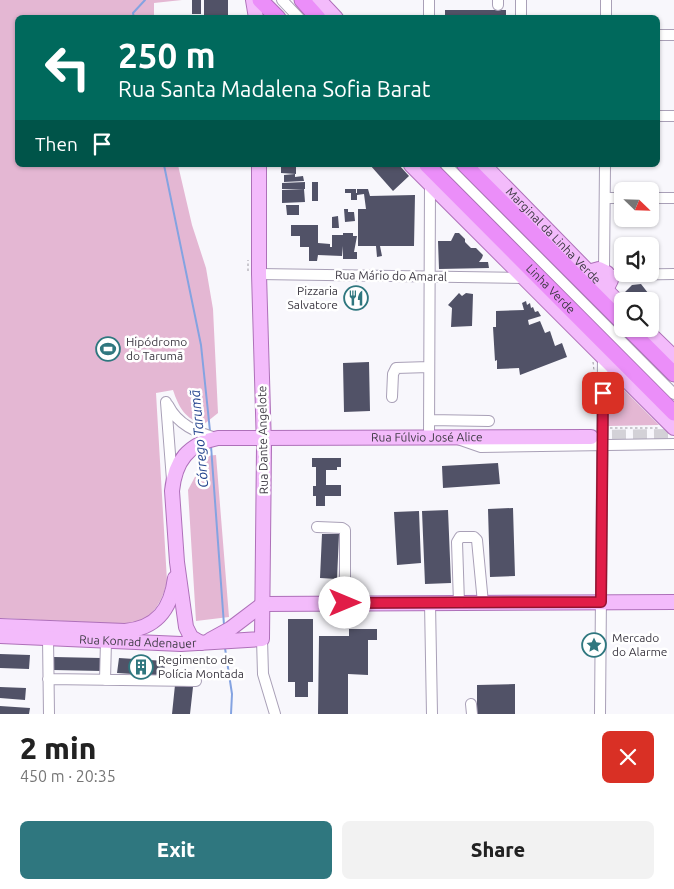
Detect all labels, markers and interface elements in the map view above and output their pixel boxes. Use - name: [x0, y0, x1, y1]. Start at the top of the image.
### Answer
- icon: left: [35, 35, 100, 100]
- text: 250 m: [118, 35, 216, 75]
- text: Rua Santa Madalena Sofia Barat: [118, 76, 430, 101]
- icon: arrive: [88, 130, 116, 158]
- text: Then: [35, 133, 78, 155]
- north arrow: [614, 182, 659, 228]
- map controls: [614, 182, 659, 337]
- street label: Marginal da Linha Verde: [503, 184, 603, 288]
- button: sound: [614, 237, 659, 282]
- street label: Linha Verde: [523, 260, 579, 316]
- street label: Rua Mário do Amaral: [335, 268, 447, 283]
- place label: Pizzaria Salvatore: [288, 284, 338, 311]
- restaurant icon: Pizzaria Salvatore: [343, 285, 369, 311]
- button: search: [614, 292, 659, 337]
- place label: Hipódromo do Tarumã: [126, 335, 187, 362]
- sports icon: Hipódromo do Tarumã: [95, 336, 121, 362]
- pin: [582, 372, 624, 414]
- icon: arrive: [589, 379, 617, 407]
- street label: Rua Dante Angelote: [255, 386, 270, 494]
- water label: Córrego Tarumã: [187, 389, 211, 489]
- street label: Rua Fúlvio José Alice: [371, 430, 483, 444]
- position arrow: [318, 576, 370, 628]
- place label: Mercado do Alarme: [612, 631, 667, 658]
- place icon: Mercado do Alarme: [581, 632, 607, 658]
- street label: Rua Konrad Adenauer: [79, 633, 197, 650]
- place label: Regimento de Polícia Montada: [158, 653, 244, 680]
- building icon: Regimento de Polícia Montada: [128, 654, 154, 680]
- text: 2 min: [20, 731, 96, 765]
- button: close: [602, 731, 654, 783]
- text: 450 m · 20:35: [20, 767, 116, 785]
- button: Exit: [20, 821, 332, 879]
- button: Share: [342, 821, 654, 879]

